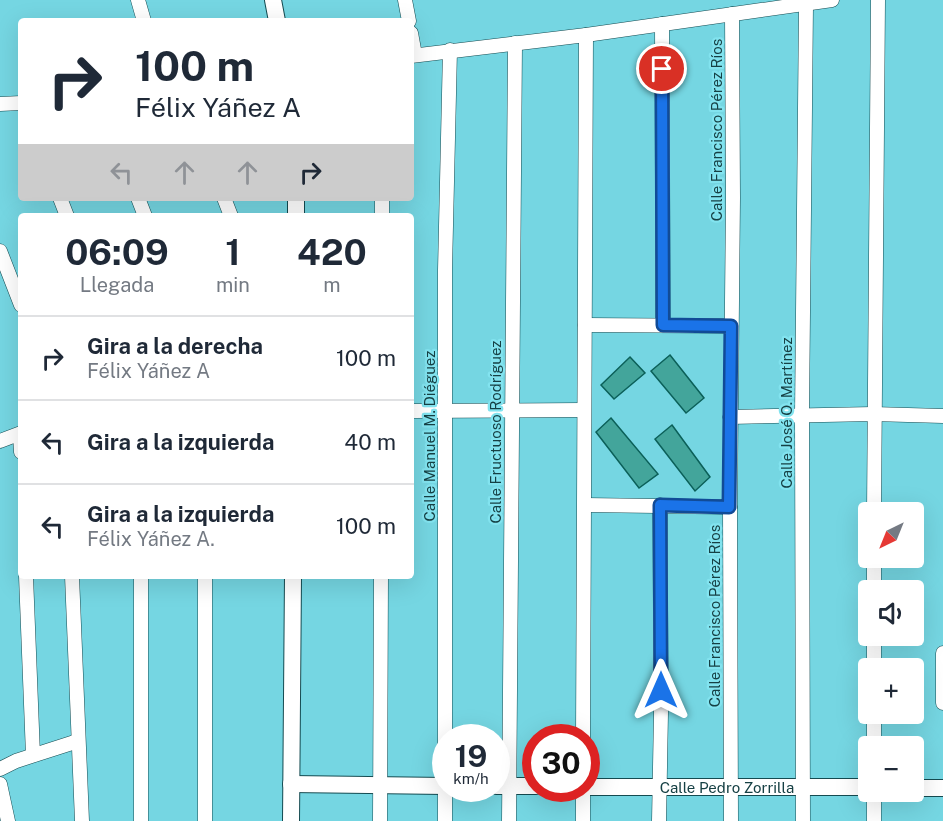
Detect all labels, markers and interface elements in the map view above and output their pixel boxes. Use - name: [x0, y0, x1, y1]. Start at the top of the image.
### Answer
- street label: Calle Francisco Pérez Ríos: [708, 39, 725, 221]
- text: 100 m: [135, 41, 254, 90]
- icon: right: [36, 42, 114, 120]
- pin: [636, 43, 687, 94]
- icon: arrive: [645, 52, 678, 85]
- text: Félix Yáñez A: [135, 91, 301, 123]
- icon: left: [105, 156, 138, 189]
- icon: ahead: [168, 156, 201, 189]
- icon: ahead: [231, 156, 264, 189]
- icon: right: [294, 156, 327, 189]
- text: 06:09: [65, 231, 169, 273]
- text: 1: [225, 231, 241, 273]
- text: 420: [297, 231, 367, 273]
- text: Llegada: [80, 273, 154, 297]
- text: min: [216, 273, 250, 297]
- text: m: [323, 273, 341, 297]
- text: Gira a la derecha: [87, 333, 263, 359]
- street label: Calle José O. Martínez: [778, 337, 795, 489]
- street label: Calle Fructuoso Rodríguez: [487, 340, 504, 524]
- icon: right: [36, 342, 69, 375]
- text: 100 m: [336, 345, 396, 371]
- street label: Calle Manuel M. Diéguez: [421, 351, 438, 521]
- text: Félix Yáñez A: [87, 359, 210, 383]
- icon: left: [36, 426, 69, 459]
- text: Gira a la izquierda: [87, 429, 274, 455]
- text: 40 m: [344, 429, 396, 455]
- text: Gira a la izquierda: [87, 501, 274, 527]
- north arrow: [858, 502, 924, 568]
- map controls: [858, 502, 924, 802]
- icon: left: [36, 510, 69, 543]
- text: 100 m: [336, 513, 396, 539]
- street label: Calle Francisco Pérez Ríos: [706, 525, 723, 707]
- text: Félix Yáñez A.: [87, 527, 215, 551]
- button: sound: [858, 580, 924, 646]
- position arrow: [629, 658, 693, 722]
- button: +: [858, 658, 924, 724]
- speed limit sign: 30: [522, 724, 600, 802]
- button: −: [858, 736, 924, 802]
- text: 19: [455, 738, 487, 774]
- text: km/h: [453, 770, 489, 787]
- street label: Calle Pedro Zorrilla: [660, 779, 794, 796]

